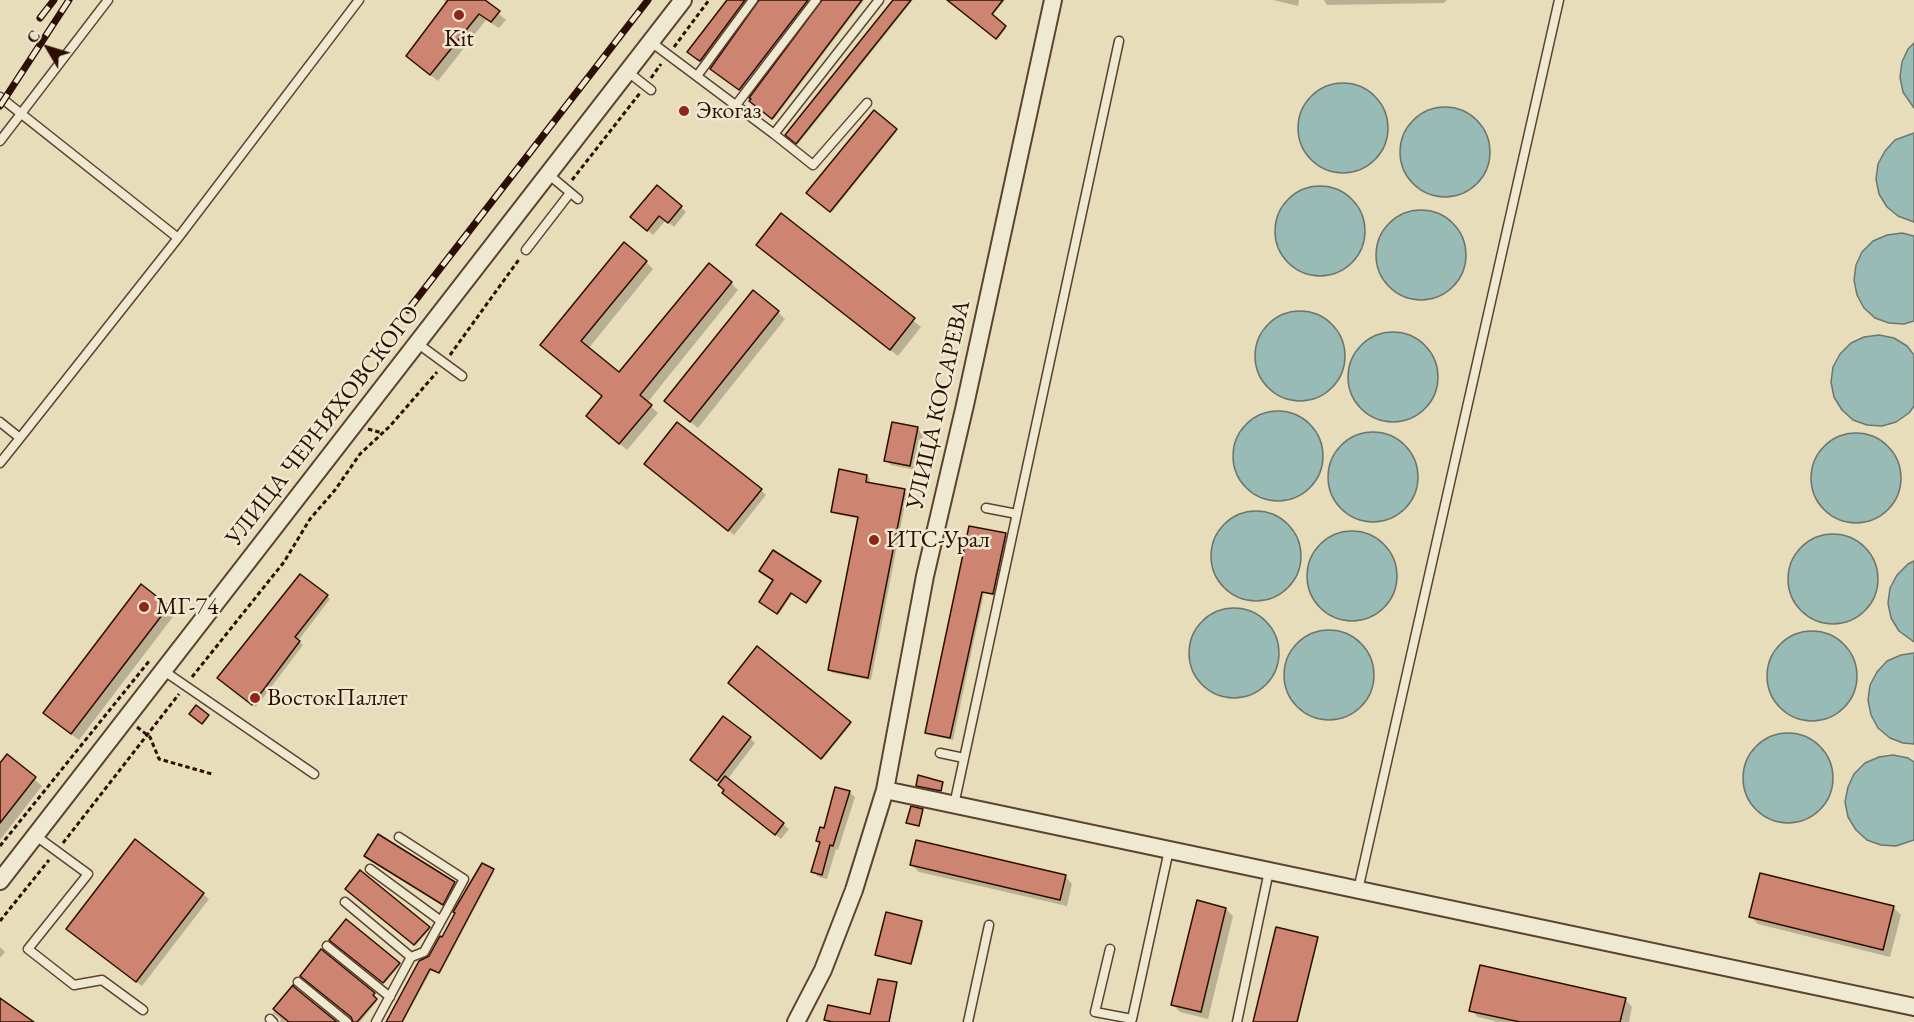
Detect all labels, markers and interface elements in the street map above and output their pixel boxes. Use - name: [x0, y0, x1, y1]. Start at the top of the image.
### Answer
- marker: Kit: [452, 8, 466, 22]
- north arrow: [18, 18, 78, 78]
- place label: Kit: [444, 25, 474, 53]
- text: С: [22, 26, 45, 48]
- place label: Экогаз: [696, 97, 761, 125]
- marker: Экогаз: [677, 104, 691, 118]
- street label: УЛИЦА КОСАРЕВА: [901, 297, 977, 513]
- street label: УЛИЦА ЧЕРНЯХОВСКОГО: [220, 300, 426, 552]
- place label: ИТС-Урал: [886, 526, 990, 554]
- marker: ИТС-Урал: [867, 533, 881, 547]
- place label: МГ-74: [156, 593, 218, 621]
- marker: МГ-74: [137, 600, 151, 614]
- place label: ВостокПаллет: [267, 684, 408, 712]
- marker: ВостокПаллет: [248, 691, 262, 705]

